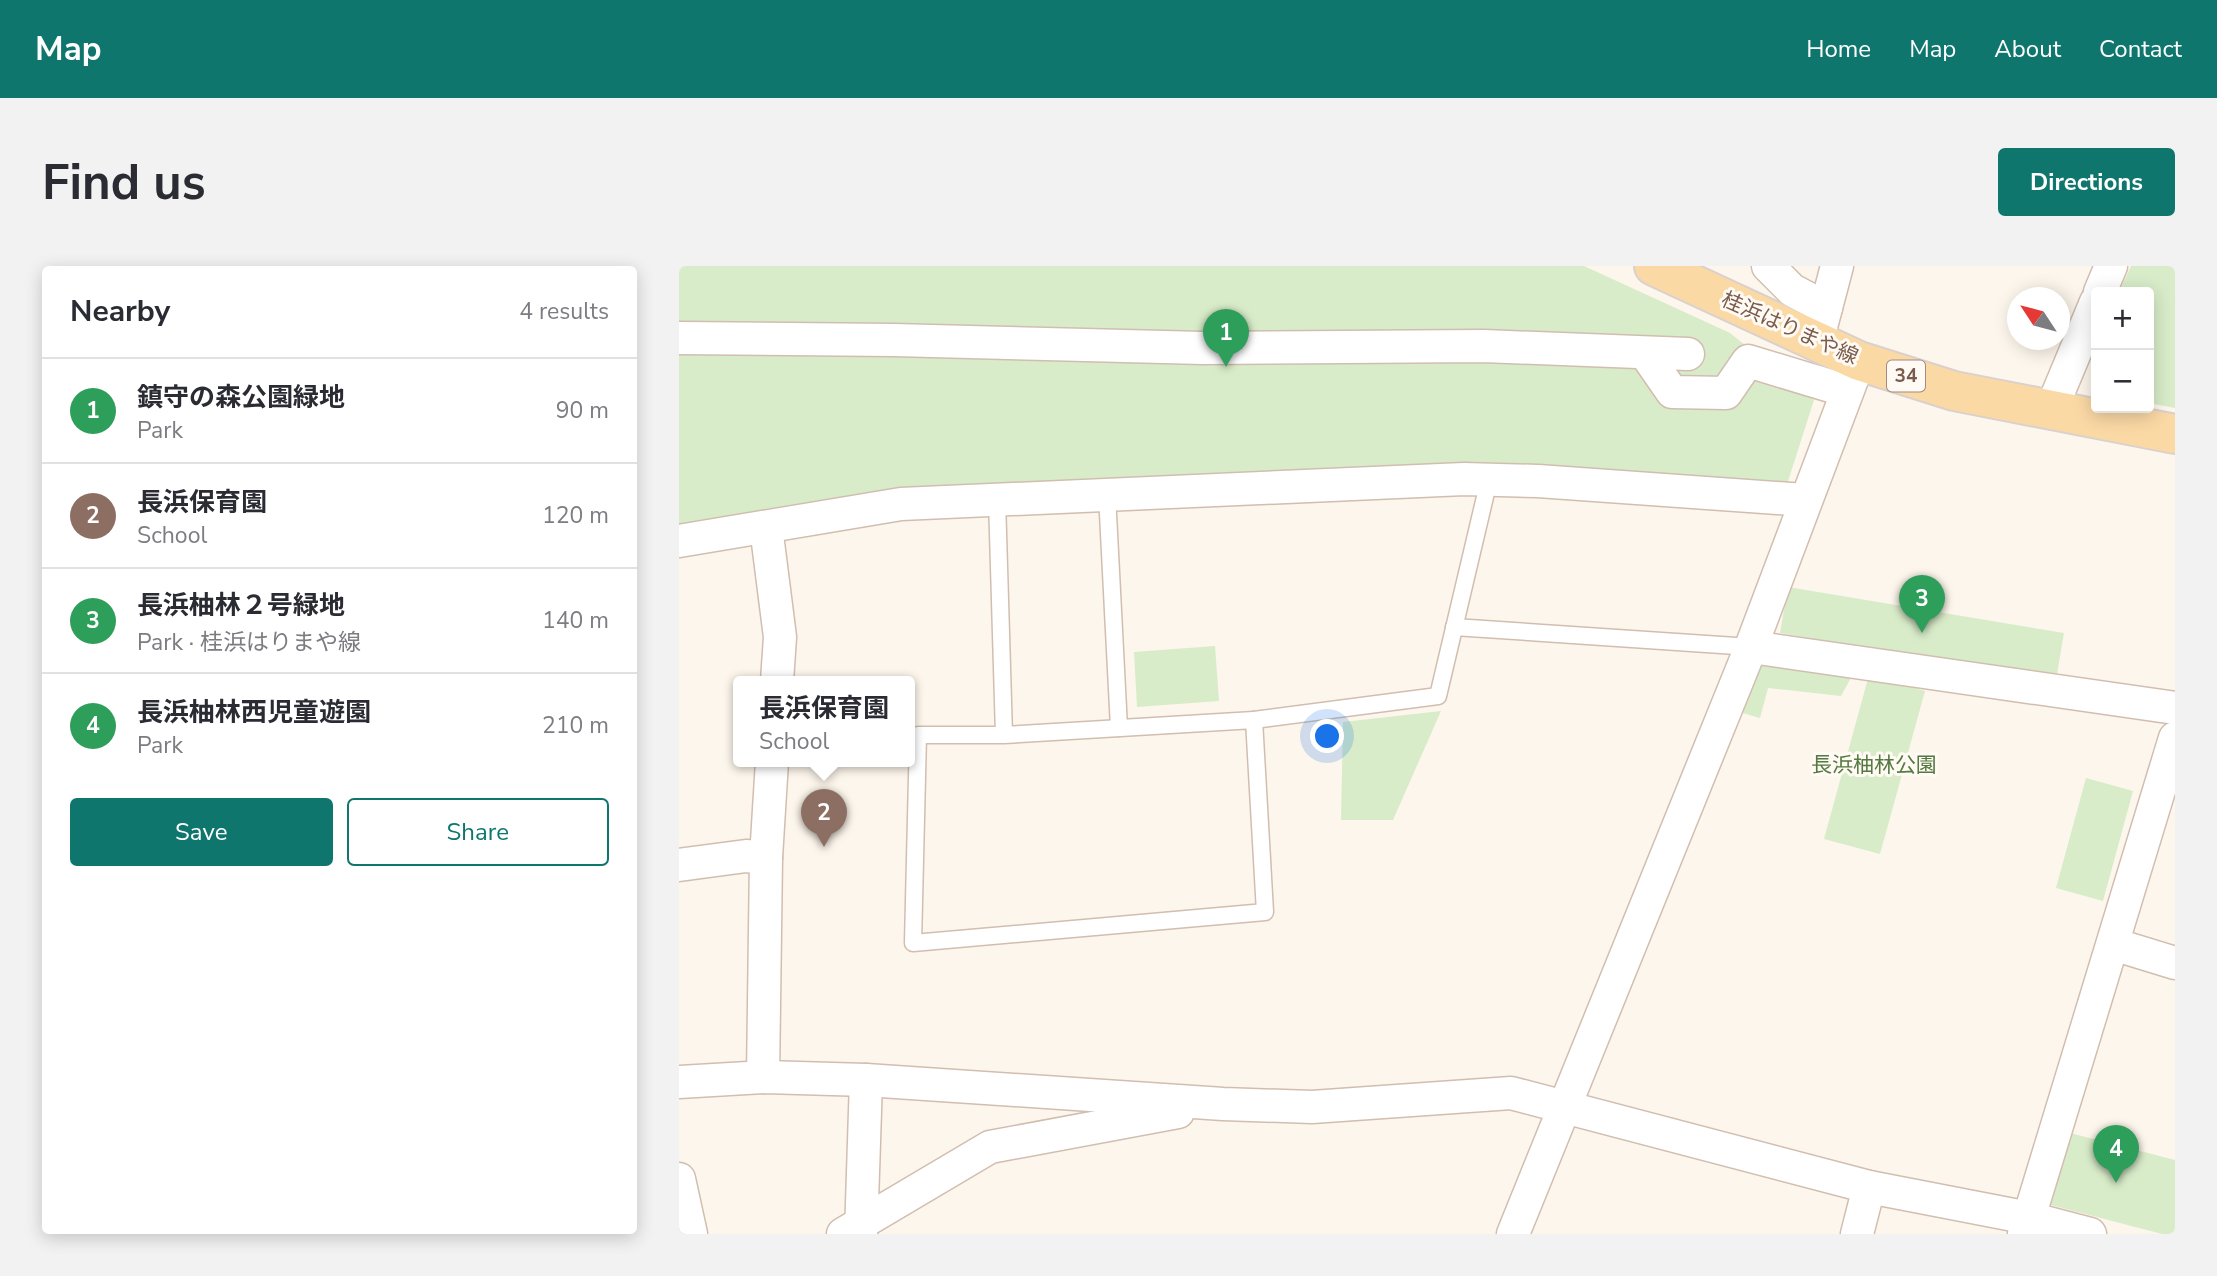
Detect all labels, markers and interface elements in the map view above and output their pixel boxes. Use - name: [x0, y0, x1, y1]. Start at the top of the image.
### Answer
- text: Map: [35, 27, 102, 72]
- text: Home: [1806, 33, 1871, 65]
- text: Map: [1909, 33, 1956, 65]
- text: About: [1994, 33, 2061, 65]
- text: Contact: [2099, 33, 2182, 65]
- button: Directions: [1998, 148, 2175, 216]
- text: Find us: [42, 149, 206, 216]
- street label: 桂浜はりまや線: [1717, 285, 1863, 371]
- north arrow: [2007, 287, 2070, 350]
- map controls: [2091, 287, 2154, 413]
- button: +: [2091, 287, 2154, 350]
- text: Nearby: [70, 291, 170, 332]
- text: 4 results: [519, 296, 609, 327]
- pin: 1: [1203, 309, 1249, 367]
- button: −: [2091, 350, 2154, 413]
- road number: 34: [1887, 360, 1925, 391]
- text: 鎮守の森公園緑地: [137, 380, 345, 415]
- text: 1: [86, 395, 100, 426]
- text: 90 m: [556, 395, 609, 426]
- text: Park: [137, 415, 183, 446]
- text: 長浜保育園: [137, 485, 267, 520]
- text: 2: [86, 500, 100, 531]
- text: 120 m: [542, 500, 609, 531]
- text: School: [137, 520, 207, 551]
- pin: 3: [1899, 575, 1945, 633]
- text: 長浜柚林２号緑地: [137, 588, 345, 623]
- text: 3: [86, 605, 100, 636]
- text: 140 m: [542, 605, 609, 636]
- text: Park · 桂浜はりまや線: [137, 627, 361, 658]
- popup: [733, 676, 915, 767]
- text: 長浜保育園: [759, 691, 889, 726]
- text: 長浜柚林西児童遊園: [137, 695, 371, 730]
- text: 4: [86, 710, 100, 741]
- text: 210 m: [542, 710, 609, 741]
- your location: [1310, 719, 1344, 753]
- text: School: [759, 726, 829, 757]
- text: Park: [137, 730, 183, 761]
- park label: 長浜柚林公園: [1811, 751, 1937, 779]
- pin: 2: [801, 789, 847, 847]
- button: Save: [70, 798, 333, 866]
- button: Share: [347, 798, 609, 866]
- pin: 4: [2093, 1125, 2139, 1183]

